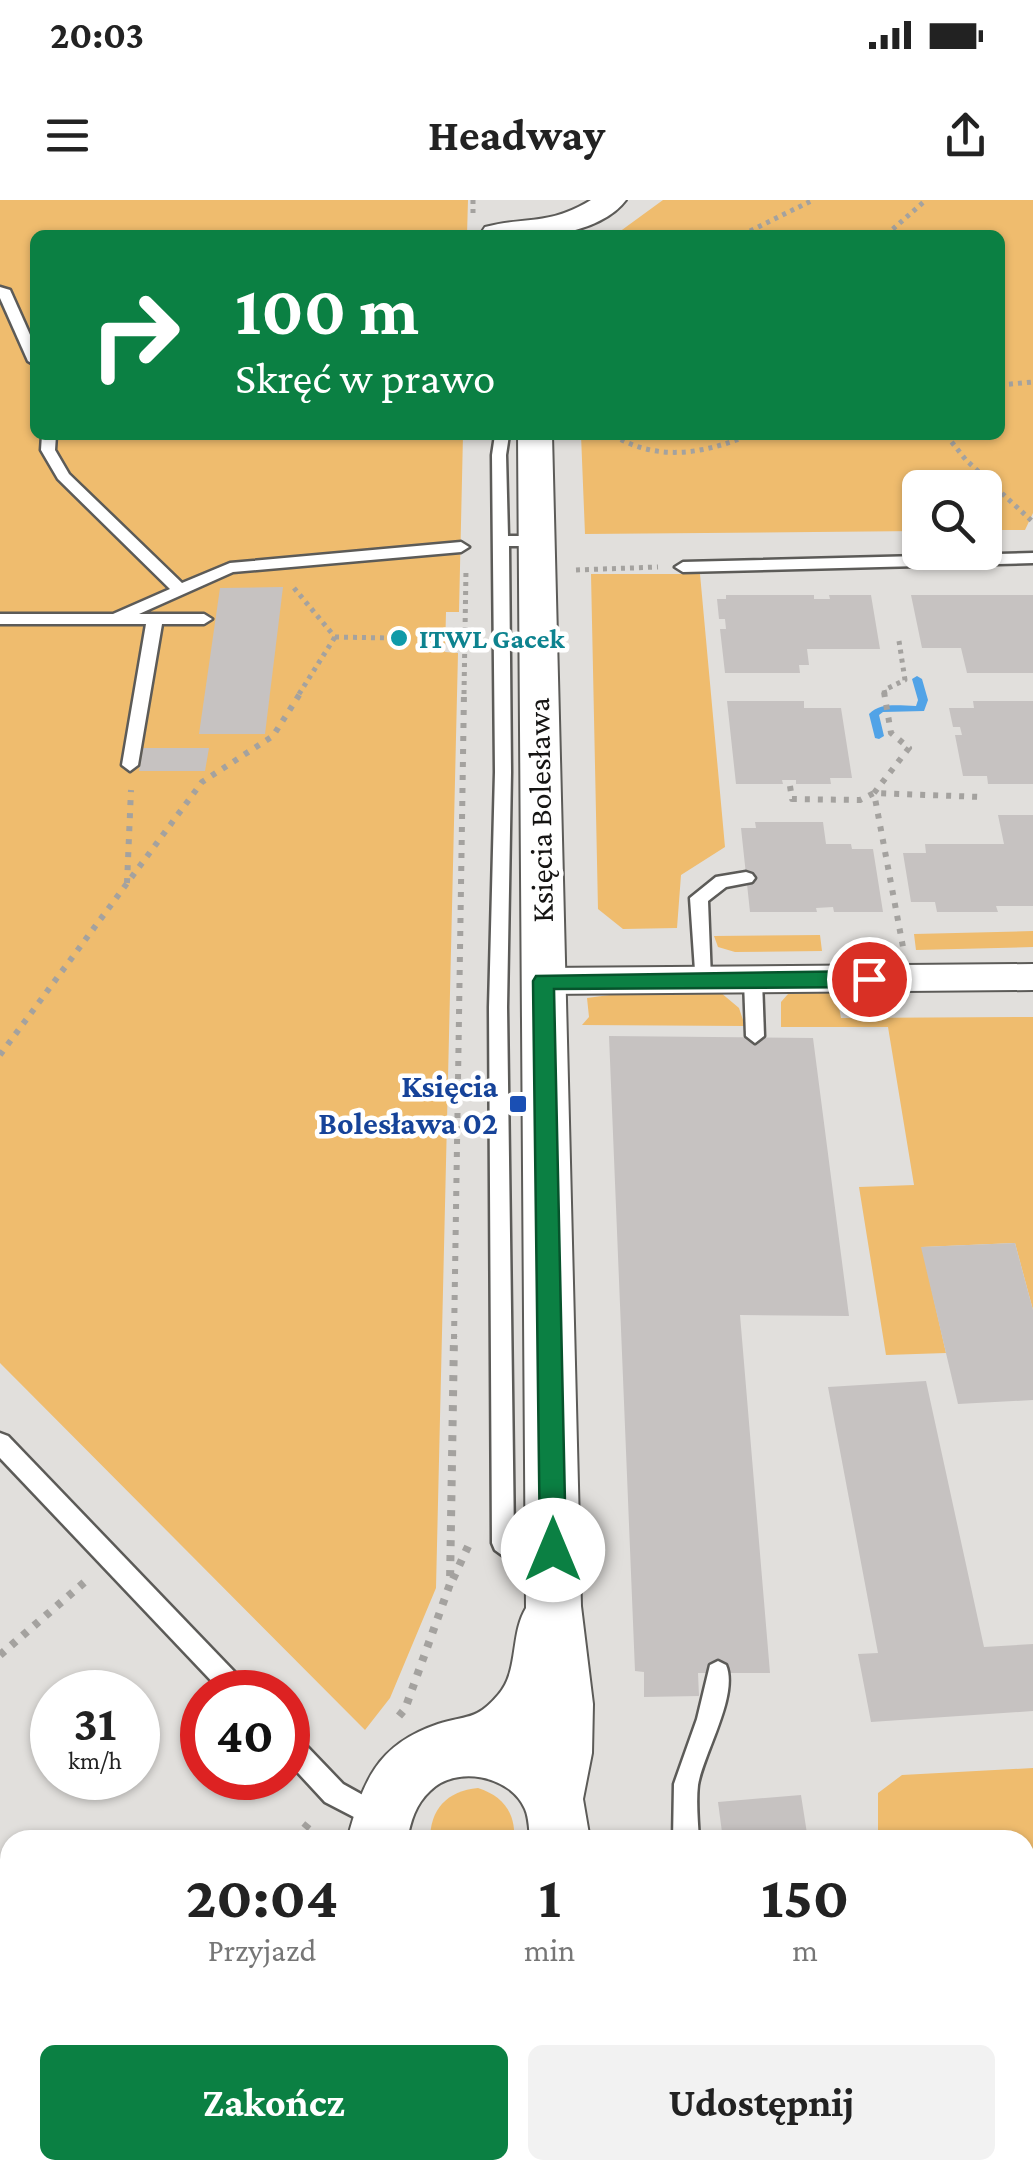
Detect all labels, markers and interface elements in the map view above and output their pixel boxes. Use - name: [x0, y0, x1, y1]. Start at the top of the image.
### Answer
- text: 20:03: [50, 14, 144, 56]
- icon: menu: [40, 108, 95, 163]
- icon: share: [938, 108, 993, 163]
- text: Headway: [428, 110, 605, 160]
- icon: right: [70, 270, 200, 400]
- text: 100 m: [235, 271, 419, 349]
- text: Skręć w prawo: [235, 353, 495, 403]
- map controls: [902, 470, 1002, 570]
- button: search: [902, 470, 1002, 570]
- place label: ITWL Gacek: [419, 623, 565, 654]
- marker: ITWL Gacek: [388, 627, 410, 649]
- street label: Księcia Bolesława: [520, 697, 560, 923]
- pin: [827, 937, 912, 1022]
- icon: arrive: [842, 952, 897, 1007]
- place label: Księcia Bolesława 02: [318, 1068, 498, 1141]
- marker: Księcia Bolesława 02: [507, 1093, 529, 1115]
- position arrow: [501, 1498, 605, 1602]
- speed limit sign: 40: [180, 1670, 310, 1800]
- text: 31: [73, 1695, 117, 1751]
- text: km/h: [68, 1747, 122, 1774]
- text: 20:04: [186, 1863, 338, 1930]
- text: 1: [538, 1863, 561, 1930]
- text: 150: [761, 1863, 849, 1930]
- text: Przyjazd: [208, 1932, 316, 1968]
- text: min: [524, 1932, 575, 1968]
- text: m: [792, 1932, 818, 1968]
- button: Zakończ: [40, 2045, 508, 2160]
- button: Udostępnij: [528, 2045, 995, 2160]

